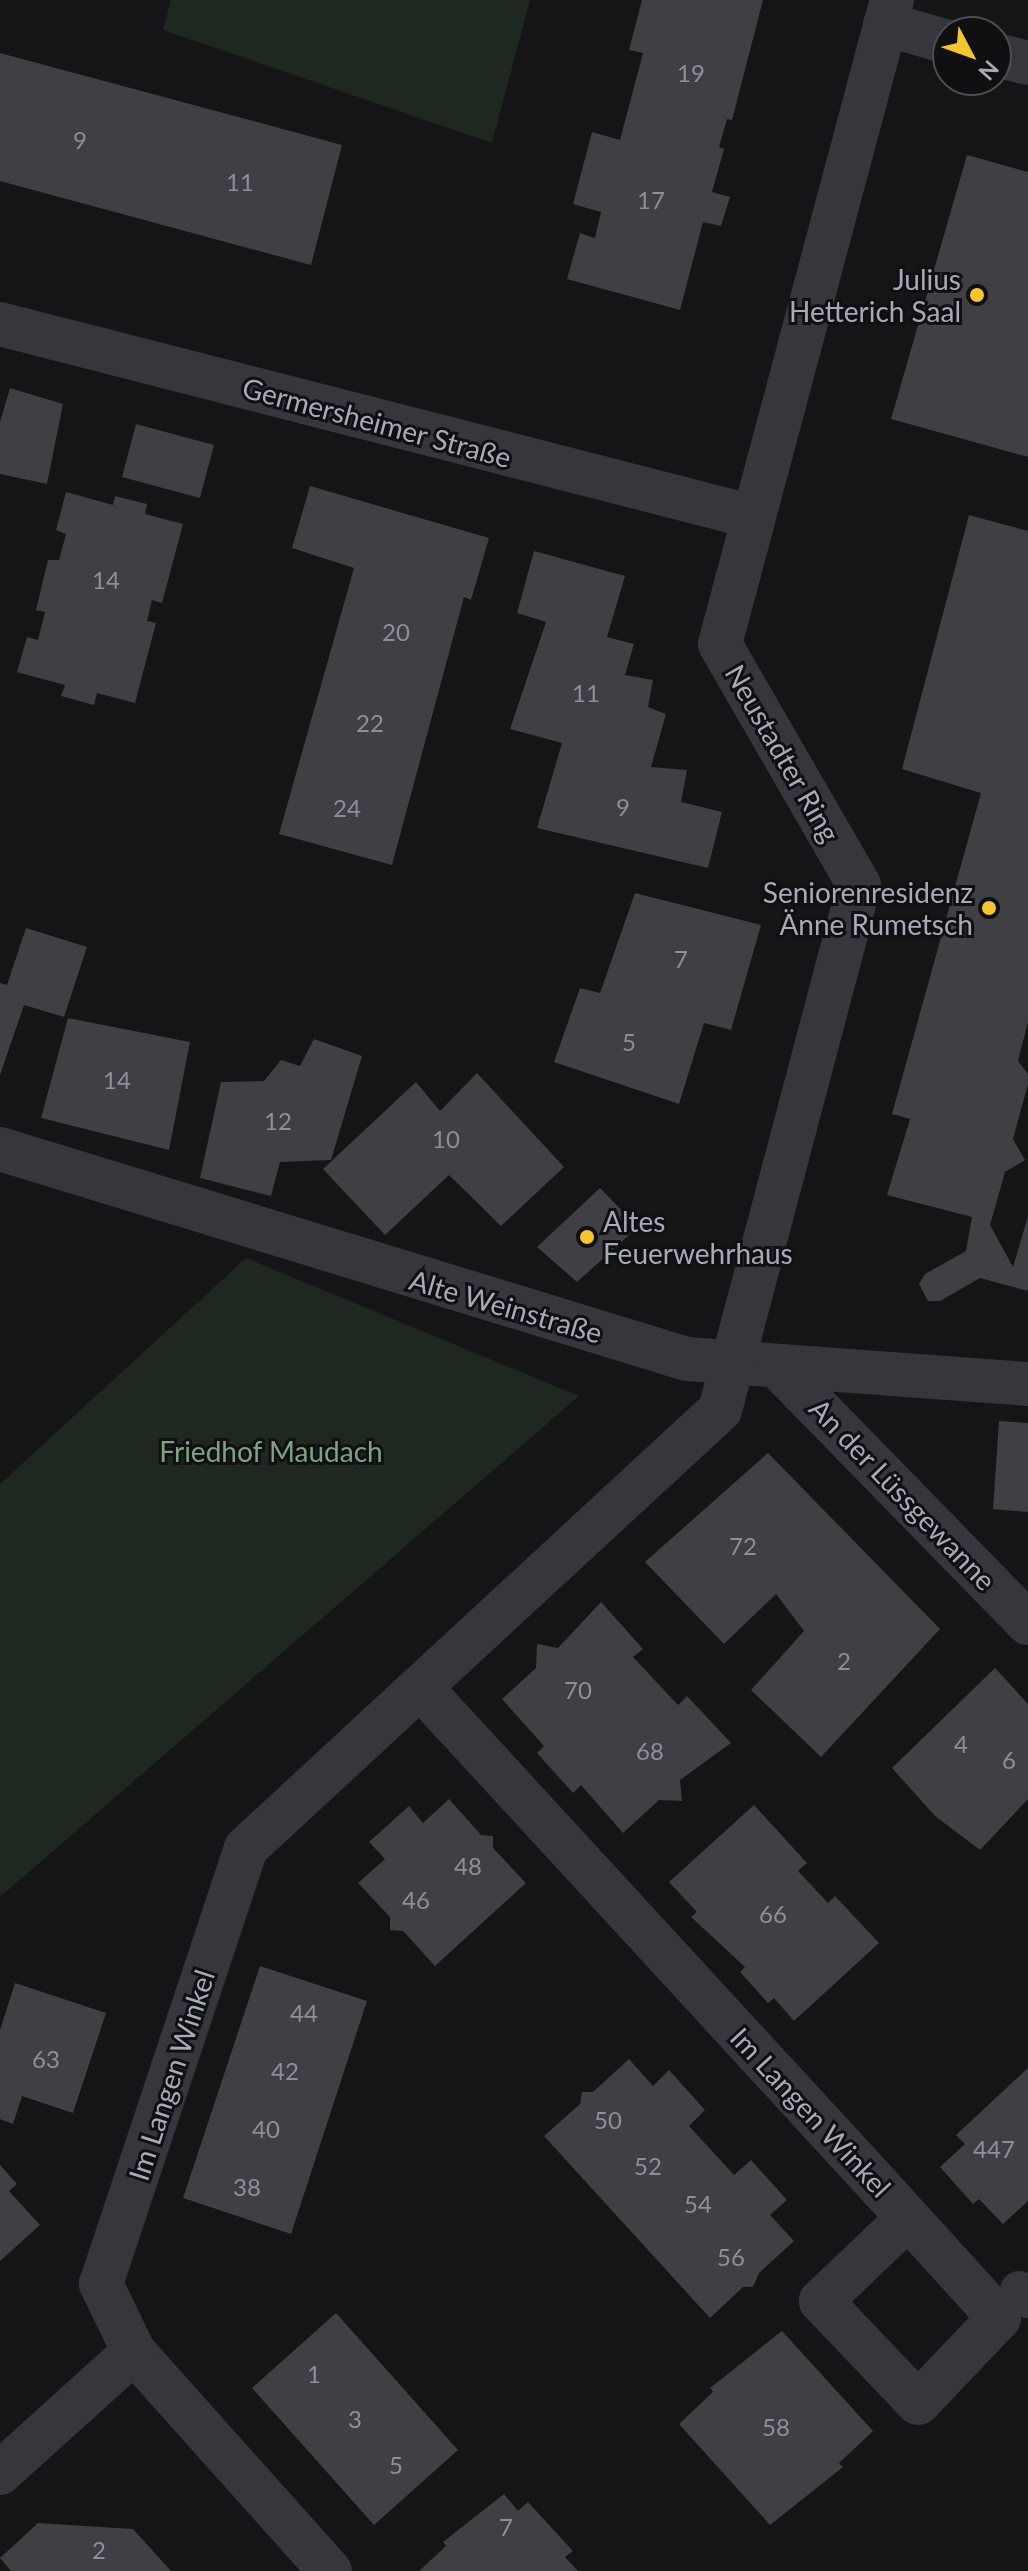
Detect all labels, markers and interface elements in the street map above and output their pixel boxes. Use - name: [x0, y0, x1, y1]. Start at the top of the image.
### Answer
- north arrow: [932, 16, 1012, 96]
- text: N: [973, 56, 1005, 86]
- house number: 19: [677, 59, 705, 87]
- house number: 9: [73, 126, 87, 154]
- house number: 11: [226, 168, 254, 196]
- house number: 17: [637, 186, 665, 214]
- place label: Julius Hetterich Saal: [789, 262, 961, 328]
- marker: Julius Hetterich Saal: [968, 286, 986, 304]
- street label: Germersheimer Straße: [239, 370, 515, 474]
- house number: 14: [92, 566, 120, 594]
- house number: 20: [382, 618, 410, 646]
- street label: Neustadter Ring: [719, 658, 847, 848]
- house number: 11: [572, 679, 600, 707]
- house number: 22: [356, 709, 384, 737]
- house number: 9: [616, 793, 630, 821]
- house number: 24: [333, 794, 361, 822]
- place label: Seniorenresidenz Änne Rumetsch: [763, 875, 973, 941]
- marker: Seniorenresidenz Änne Rumetsch: [980, 899, 998, 917]
- house number: 7: [674, 945, 688, 973]
- house number: 5: [622, 1028, 636, 1056]
- house number: 14: [103, 1066, 131, 1094]
- house number: 12: [264, 1107, 292, 1135]
- house number: 10: [432, 1125, 460, 1153]
- place label: Altes Feuerwehrhaus: [603, 1204, 793, 1270]
- marker: Altes Feuerwehrhaus: [578, 1228, 596, 1246]
- street label: Alte Weinstraße: [406, 1262, 606, 1350]
- street label: An der Lüssgewanne: [803, 1391, 1003, 1597]
- park label: Friedhof Maudach: [159, 1434, 383, 1468]
- house number: 72: [729, 1532, 757, 1560]
- house number: 2: [837, 1647, 851, 1675]
- house number: 70: [564, 1676, 592, 1704]
- house number: 4: [954, 1730, 968, 1758]
- house number: 68: [636, 1737, 664, 1765]
- house number: 6: [1002, 1746, 1016, 1774]
- house number: 48: [454, 1852, 482, 1880]
- house number: 46: [402, 1886, 430, 1914]
- house number: 66: [759, 1900, 787, 1928]
- street label: Im Langen Winkel: [121, 1965, 221, 2185]
- house number: 44: [290, 1999, 318, 2027]
- street label: Im Langen Winkel: [724, 2020, 898, 2204]
- house number: 63: [32, 2045, 60, 2073]
- house number: 42: [271, 2057, 299, 2085]
- house number: 50: [594, 2106, 622, 2134]
- house number: 40: [252, 2115, 280, 2143]
- house number: 447: [973, 2135, 1015, 2163]
- house number: 52: [634, 2152, 662, 2180]
- house number: 38: [233, 2173, 261, 2201]
- house number: 54: [684, 2190, 712, 2218]
- house number: 56: [717, 2243, 745, 2271]
- house number: 1: [307, 2360, 321, 2388]
- house number: 3: [348, 2405, 362, 2433]
- house number: 58: [762, 2413, 790, 2441]
- house number: 5: [389, 2451, 403, 2479]
- house number: 7: [499, 2513, 513, 2541]
- house number: 2: [92, 2536, 106, 2564]

